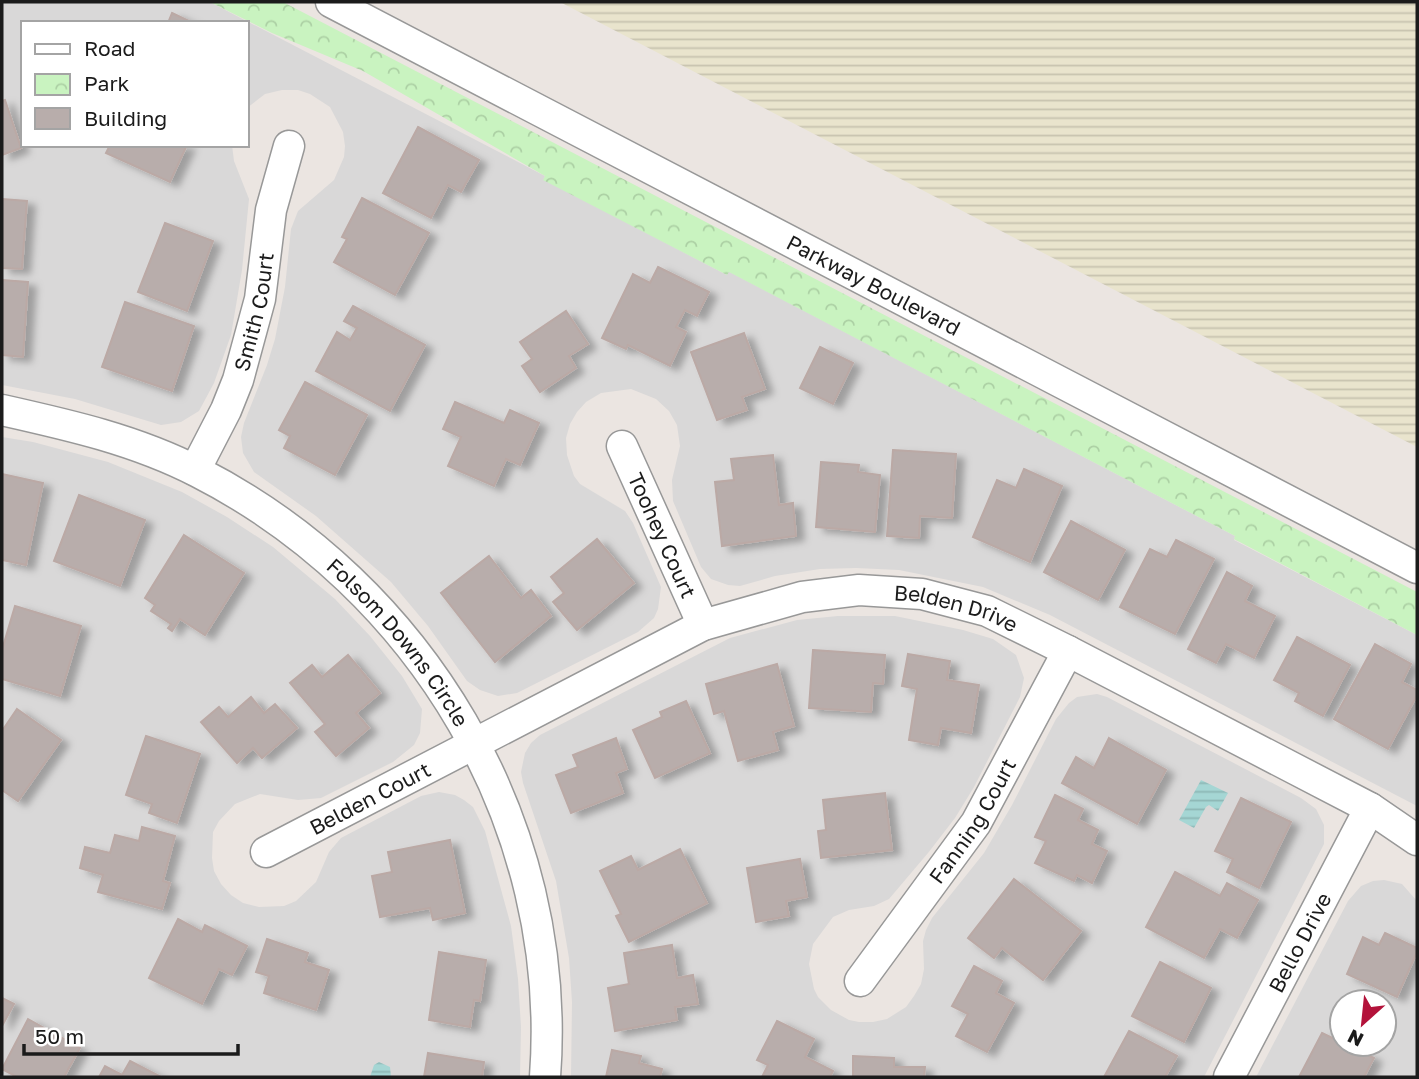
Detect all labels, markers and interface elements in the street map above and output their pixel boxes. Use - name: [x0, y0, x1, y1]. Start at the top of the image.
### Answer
- legend: [21, 21, 248, 147]
- text: Road: [84, 35, 135, 61]
- text: Park: [84, 70, 130, 96]
- text: Building: [84, 105, 167, 131]
- street label: Parkway Boulevard: [782, 229, 965, 341]
- street label: Smith Court: [228, 251, 279, 374]
- street label: Toohey Court: [623, 469, 702, 602]
- street label: Folsom Downs Circle: [322, 552, 475, 731]
- street label: Belden Drive: [893, 579, 1022, 637]
- street label: Fanning Court: [923, 754, 1021, 888]
- street label: Belden Court: [305, 756, 435, 840]
- street label: Bello Drive: [1263, 888, 1336, 997]
- north arrow: [1328, 988, 1398, 1058]
- scale bar: [24, 1012, 238, 1056]
- text: 50 m: [35, 1023, 84, 1049]
- text: N: [1343, 1025, 1367, 1052]

